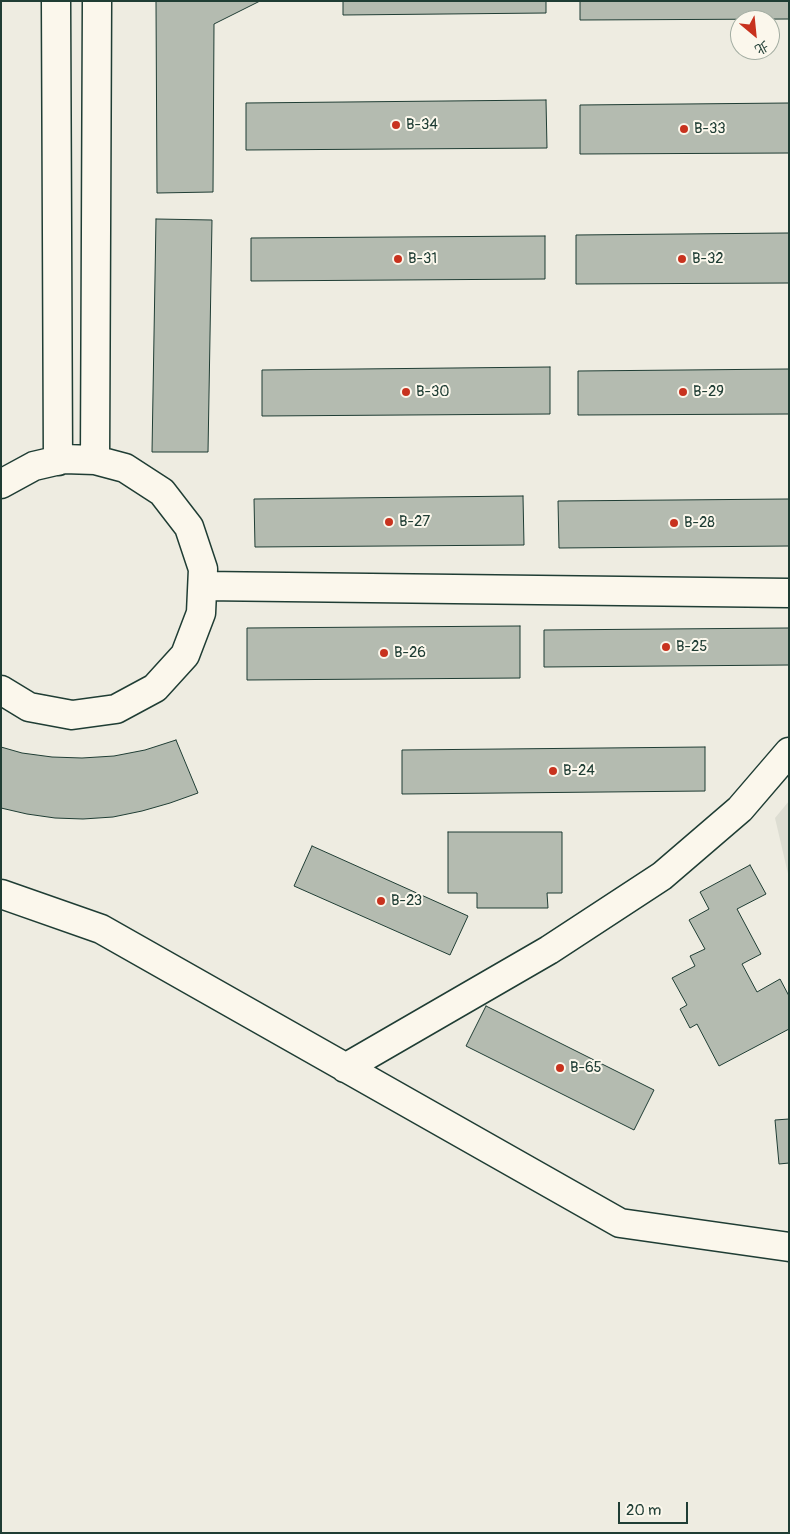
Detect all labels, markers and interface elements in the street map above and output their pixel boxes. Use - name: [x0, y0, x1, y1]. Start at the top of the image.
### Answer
- north arrow: [730, 10, 780, 60]
- text: 北: [752, 37, 772, 59]
- place label: B-34: [406, 116, 438, 134]
- marker: B-34: [390, 119, 402, 131]
- place label: B-33: [694, 120, 726, 138]
- marker: B-33: [678, 123, 690, 135]
- place label: B-31: [408, 250, 437, 268]
- place label: B-32: [692, 250, 724, 268]
- marker: B-31: [392, 253, 404, 265]
- marker: B-32: [676, 253, 688, 265]
- place label: B-30: [416, 383, 449, 401]
- place label: B-29: [693, 383, 724, 401]
- marker: B-30: [400, 386, 412, 398]
- marker: B-29: [677, 386, 689, 398]
- place label: B-27: [399, 513, 430, 531]
- place label: B-28: [684, 514, 715, 532]
- marker: B-27: [383, 516, 395, 528]
- marker: B-28: [668, 517, 680, 529]
- place label: B-25: [676, 638, 707, 656]
- marker: B-25: [660, 641, 672, 653]
- place label: B-26: [394, 644, 426, 662]
- marker: B-26: [378, 647, 390, 659]
- place label: B-24: [563, 762, 595, 780]
- marker: B-24: [547, 765, 559, 777]
- place label: B-23: [391, 892, 422, 910]
- marker: B-23: [375, 895, 387, 907]
- place label: B-65: [570, 1059, 602, 1077]
- marker: B-65: [554, 1062, 566, 1074]
- scale bar: [620, 1492, 690, 1524]
- text: 20 m: [626, 1501, 661, 1520]

